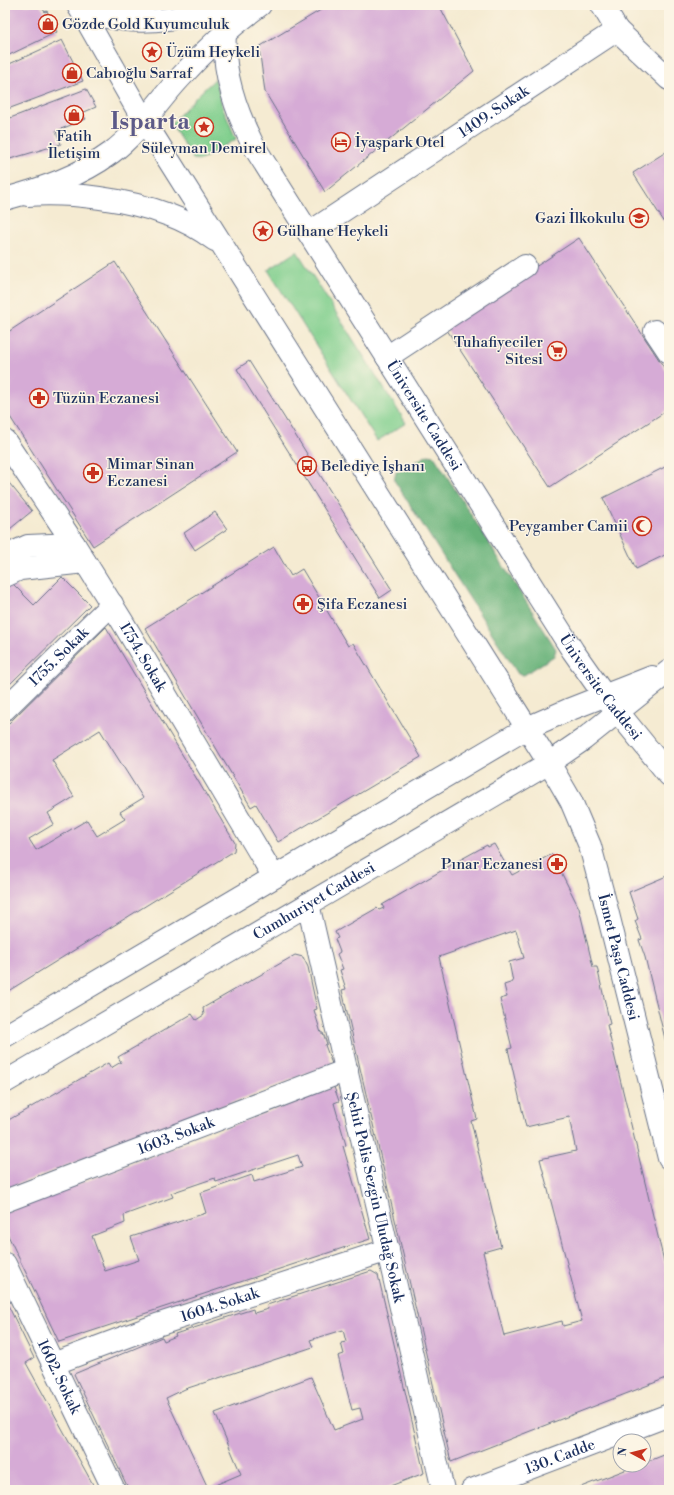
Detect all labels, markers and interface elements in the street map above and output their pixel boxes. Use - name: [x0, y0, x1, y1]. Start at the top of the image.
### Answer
- shop icon: Gözde Gold Kuyumculuk: [37, 13, 59, 35]
- place label: Gözde Gold Kuyumculuk: [62, 15, 230, 34]
- place icon: Üzüm Heykeli: [141, 41, 163, 63]
- place label: Üzüm Heykeli: [166, 42, 260, 62]
- shop icon: Cabıoğlu Sarraf: [61, 62, 83, 84]
- place label: Cabıoğlu Sarraf: [86, 64, 193, 83]
- street label: 1409. Sokak: [454, 80, 534, 142]
- shop icon: Fatih İletişim: [63, 104, 85, 126]
- district label: Isparta: [110, 108, 190, 136]
- place icon: Süleyman Demirel: [193, 116, 215, 138]
- place label: Fatih İletişim: [48, 127, 100, 163]
- hotel icon: İyaşpark Otel: [330, 131, 352, 153]
- place label: İyaşpark Otel: [355, 132, 445, 152]
- place label: Süleyman Demirel: [142, 139, 267, 158]
- school or university icon: Gazi İlkokulu: [628, 207, 650, 229]
- place label: Gazi İlkokulu: [535, 208, 625, 228]
- place icon: Gülhane Heykeli: [252, 220, 274, 242]
- place label: Gülhane Heykeli: [277, 222, 389, 241]
- place label: Tuhafiyeciler Sitesi: [454, 333, 544, 369]
- supermarket icon: Tuhafiyeciler Sitesi: [546, 340, 568, 362]
- street label: Üniversite Caddesi: [382, 356, 466, 474]
- pharmacy icon: Tüzün Eczanesi: [28, 387, 50, 409]
- place label: Tüzün Eczanesi: [53, 389, 159, 408]
- place label: Mimar Sinan Eczanesi: [107, 455, 195, 491]
- bus stop icon: Belediye İşhanı: [296, 455, 318, 477]
- place label: Belediye İşhanı: [320, 456, 425, 476]
- pharmacy icon: Mimar Sinan Eczanesi: [82, 462, 104, 484]
- mosque icon: Peygamber Camii: [631, 515, 653, 537]
- place label: Peygamber Camii: [509, 517, 628, 536]
- pharmacy icon: Şifa Eczanesi: [292, 593, 314, 615]
- place label: Şifa Eczanesi: [317, 595, 407, 614]
- street label: 1754. Sokak: [115, 619, 172, 696]
- street label: 1755. Sokak: [24, 622, 93, 690]
- street label: Üniversite Caddesi: [555, 630, 646, 744]
- pharmacy icon: Pınar Eczanesi: [546, 853, 568, 875]
- place label: Pınar Eczanesi: [441, 855, 543, 874]
- street label: Cumhuriyet Caddesi: [249, 858, 378, 944]
- street label: İsmet Paşa Caddesi: [594, 891, 644, 1022]
- street label: Şehit Polis Sezgin Uludağ Sokak: [342, 1090, 409, 1305]
- street label: 1603. Sokak: [135, 1112, 218, 1159]
- street label: 1604. Sokak: [178, 1283, 262, 1326]
- street label: 1602. Sokak: [33, 1336, 86, 1418]
- north arrow: [612, 1433, 652, 1473]
- street label: 130. Cadde: [522, 1435, 598, 1479]
- text: N: [616, 1446, 631, 1457]

